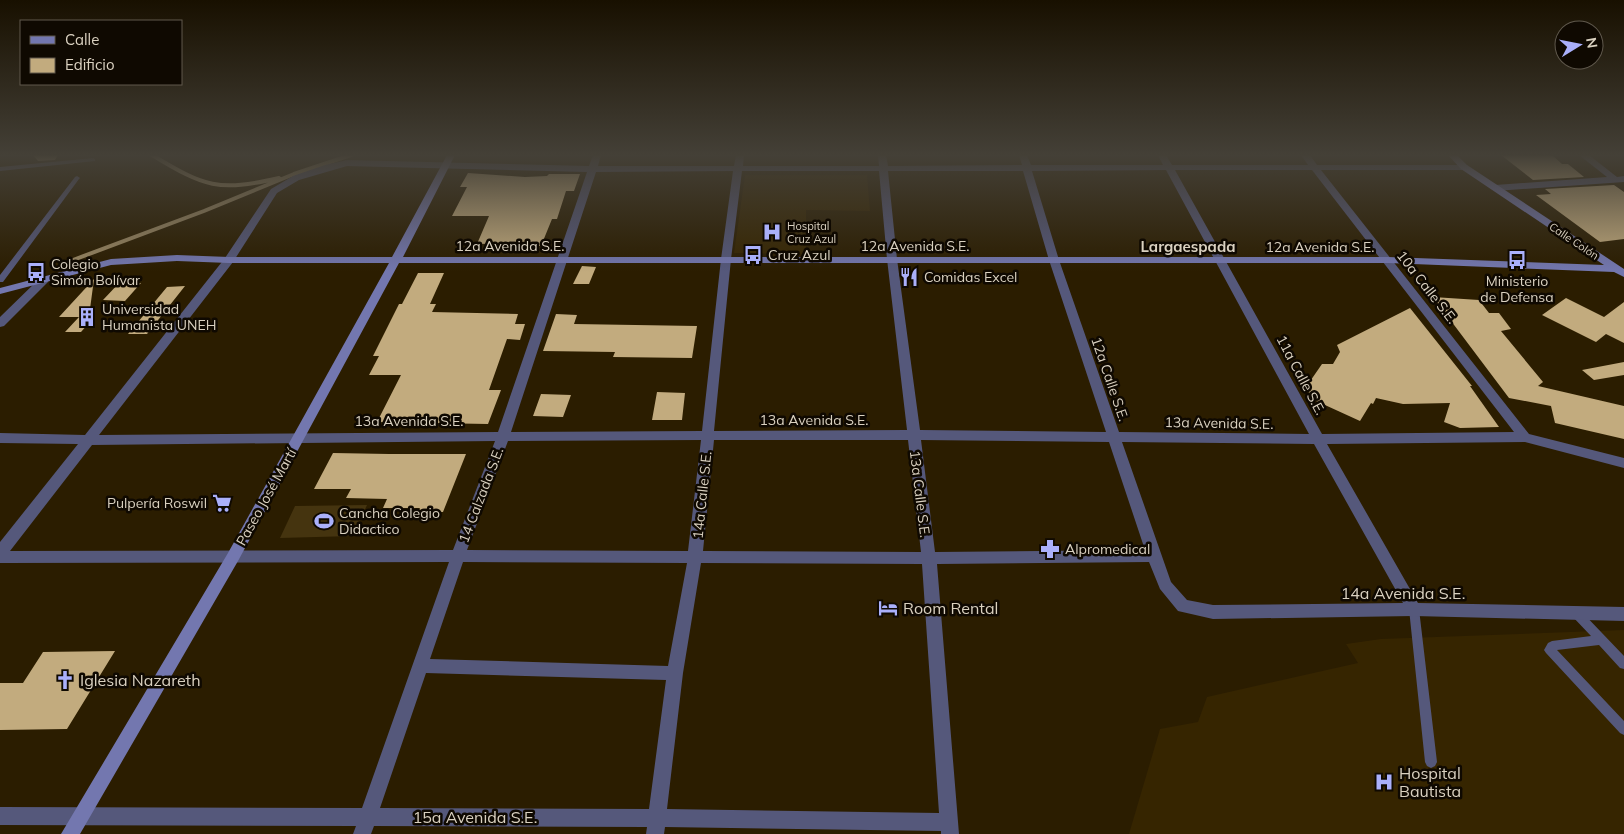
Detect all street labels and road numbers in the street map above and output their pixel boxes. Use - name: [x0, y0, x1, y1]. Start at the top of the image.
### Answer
- street label: Calle Colón: [1547, 219, 1601, 263]
- street label: 12a Avenida S.E.: [455, 237, 565, 255]
- street label: 12a Avenida S.E.: [860, 237, 970, 255]
- street label: 12a Avenida S.E.: [1265, 238, 1375, 256]
- street label: 10a Calle S.E.: [1393, 247, 1461, 327]
- street label: 11a Calle S.E.: [1272, 332, 1330, 418]
- street label: 12a Calle S.E.: [1087, 335, 1133, 423]
- street label: 13a Avenida S.E.: [759, 411, 869, 429]
- street label: 13a Avenida S.E.: [354, 412, 464, 430]
- street label: 13a Avenida S.E.: [1164, 413, 1274, 433]
- street label: Paseo José Martí: [232, 445, 300, 549]
- street label: 14 Calzada S.E.: [455, 445, 507, 545]
- street label: 13a Calle S.E.: [906, 449, 934, 539]
- street label: 14a Calle S.E.: [688, 450, 716, 540]
- street label: 14a Avenida S.E.: [1341, 583, 1465, 603]
- street label: 15a Avenida S.E.: [413, 807, 537, 827]

